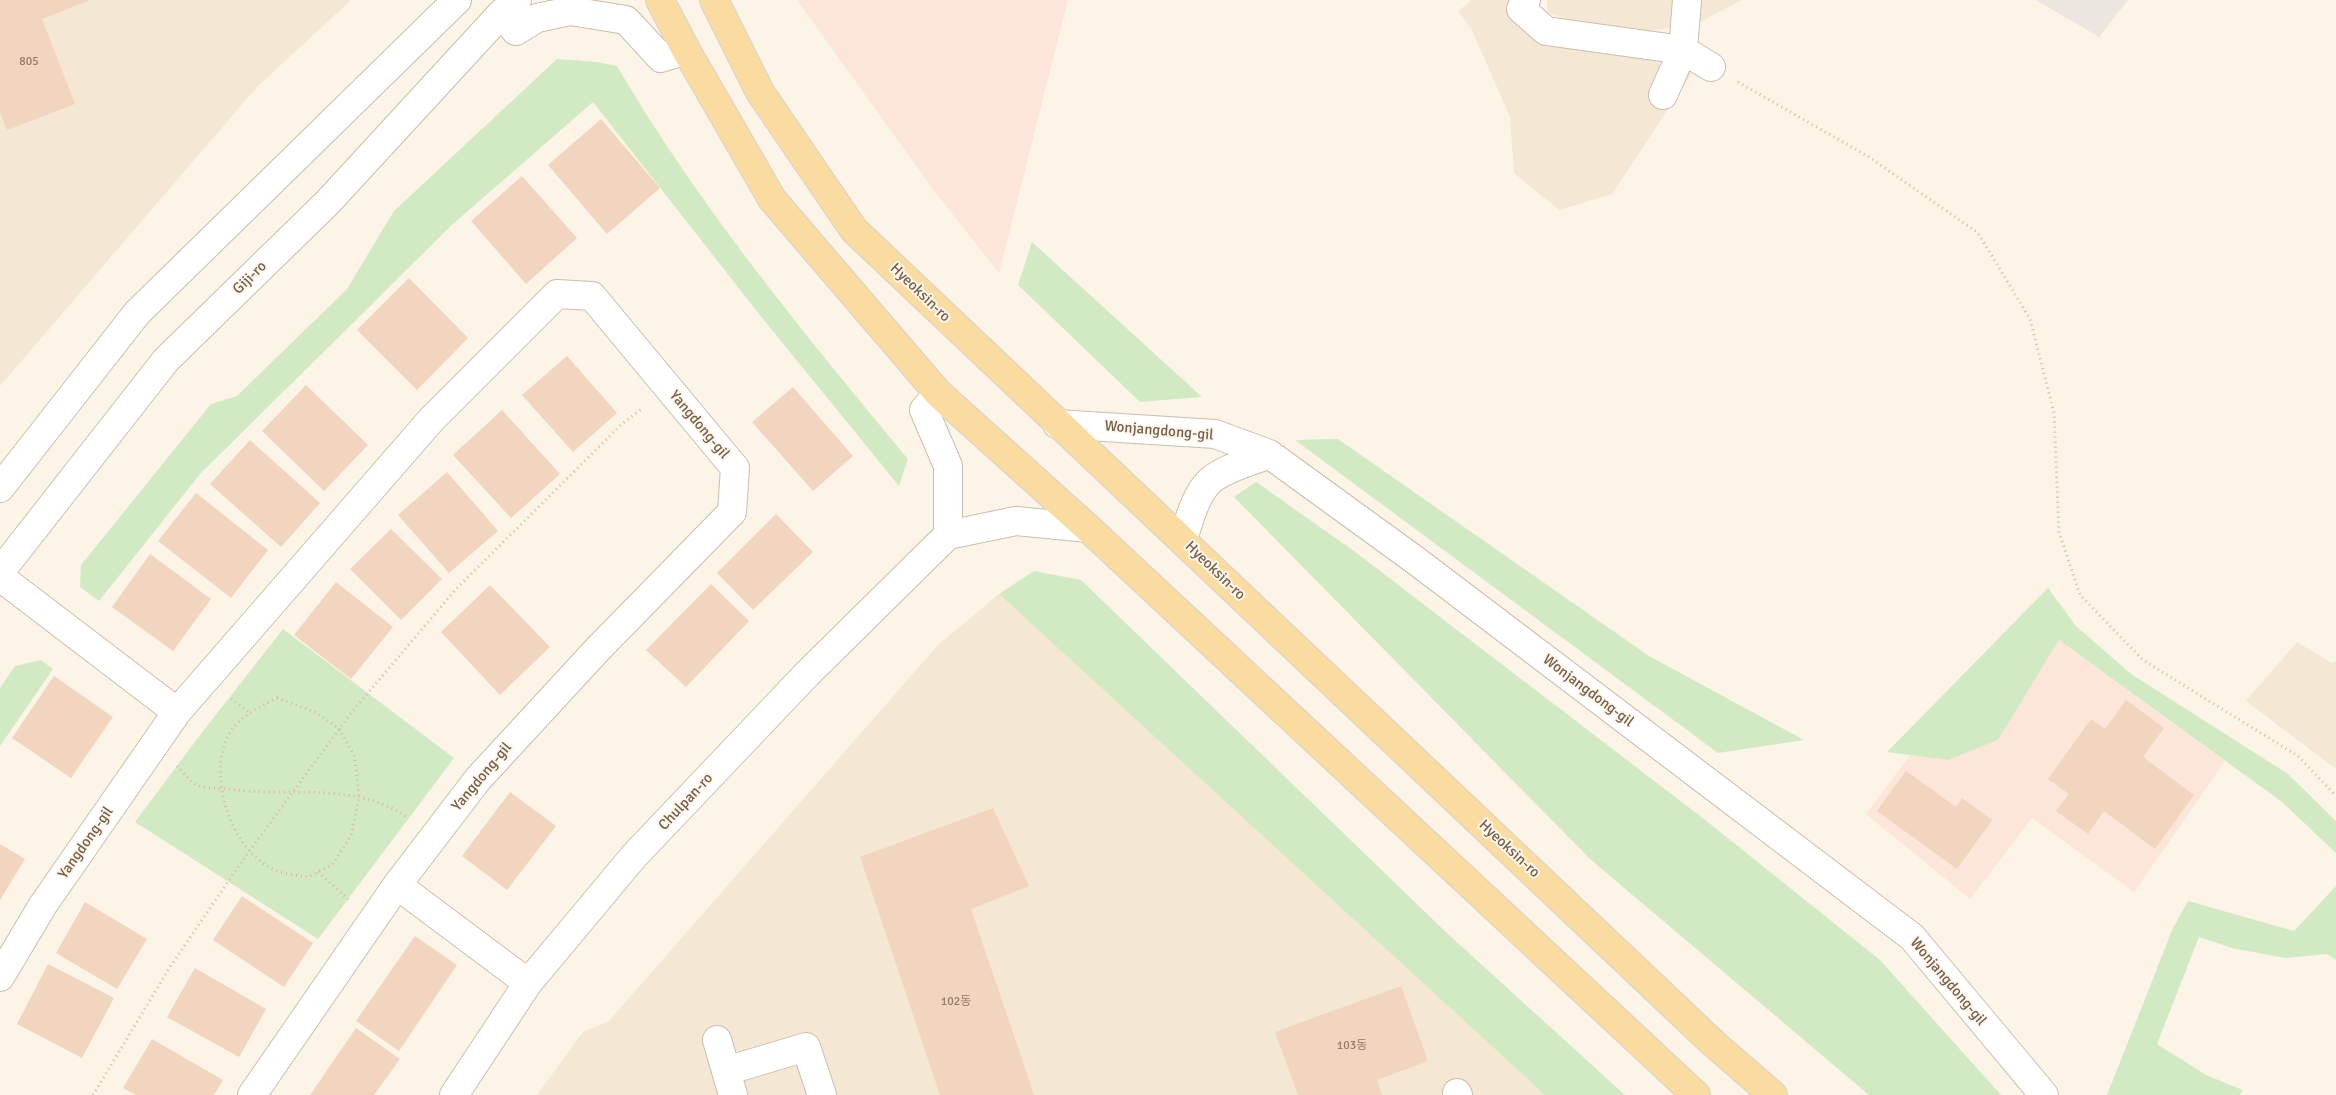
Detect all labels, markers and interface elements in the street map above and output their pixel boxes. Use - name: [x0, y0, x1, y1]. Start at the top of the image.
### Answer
- house number: 805: [19, 55, 39, 69]
- street label: Giji-ro: [229, 258, 271, 298]
- street label: Hyeoksin-ro: [886, 260, 954, 326]
- street label: Yangdong-gil: [665, 387, 733, 463]
- street label: Wonjangdong-gil: [1104, 417, 1214, 445]
- street label: Hyeoksin-ro: [1181, 538, 1249, 604]
- street label: Wonjangdong-gil: [1539, 651, 1637, 731]
- street label: Yangdong-gil: [448, 739, 516, 815]
- street label: Chulpan-ro: [655, 770, 717, 834]
- street label: Yangdong-gil: [55, 803, 117, 883]
- street label: Hyeoksin-ro: [1475, 816, 1543, 882]
- street label: Wonjangdong-gil: [1906, 934, 1990, 1030]
- house number: 102동: [941, 995, 971, 1009]
- house number: 103동: [1337, 1039, 1367, 1053]

